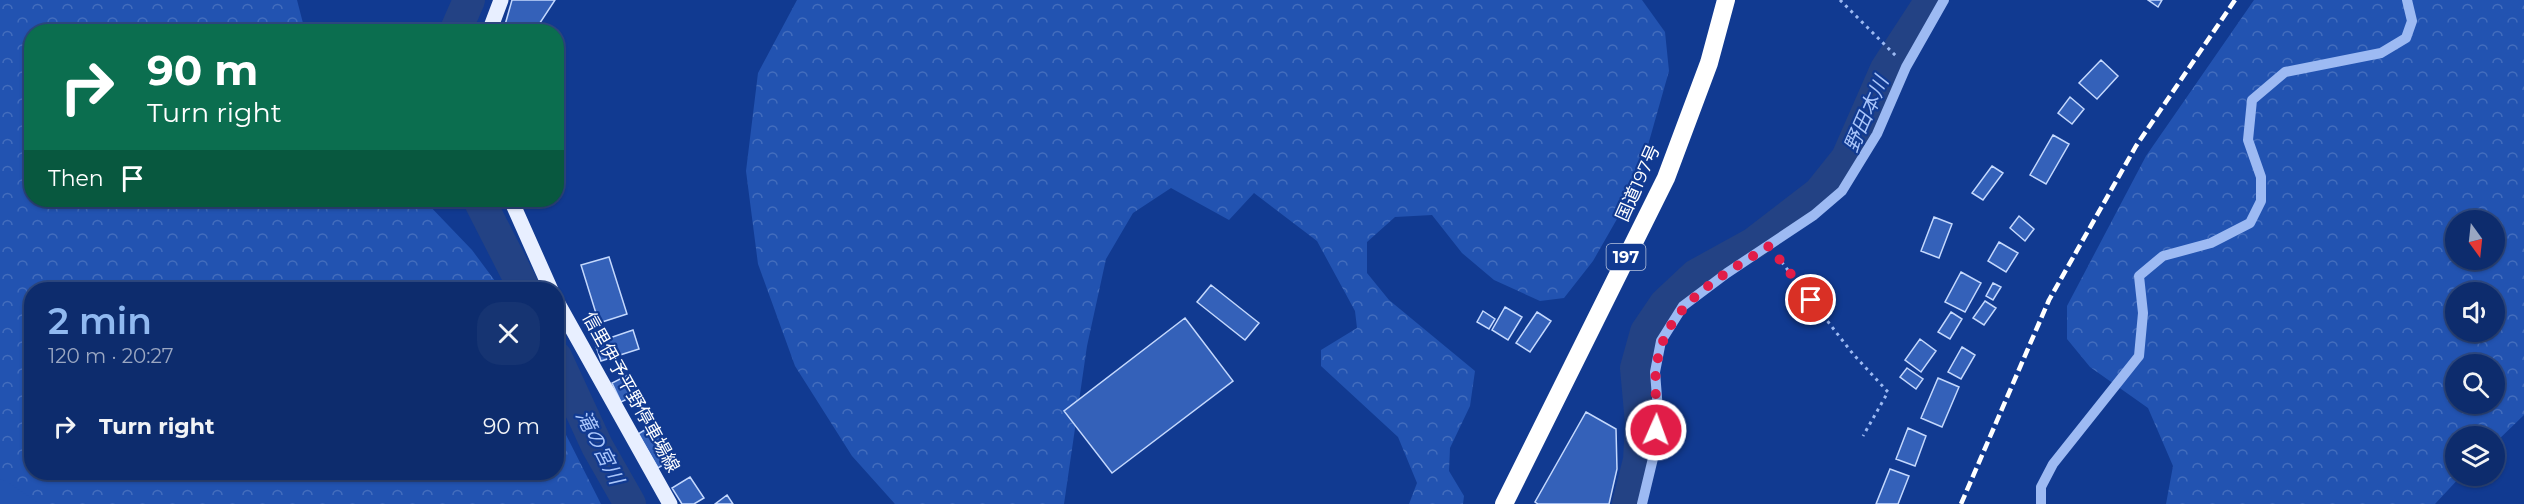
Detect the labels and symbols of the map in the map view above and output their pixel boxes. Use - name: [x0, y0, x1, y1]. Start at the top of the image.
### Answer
- water label: 野田本川: [1839, 71, 1894, 155]
- street label: 国道197号: [1611, 141, 1665, 225]
- north arrow: [2445, 210, 2505, 270]
- road number: 197: [1606, 244, 1646, 270]
- pin: [1785, 274, 1836, 325]
- street label: 信里伊予平野停車場線: [578, 308, 684, 476]
- position arrow: [1624, 398, 1688, 462]
- water label: 滝の宮川: [571, 406, 630, 490]

